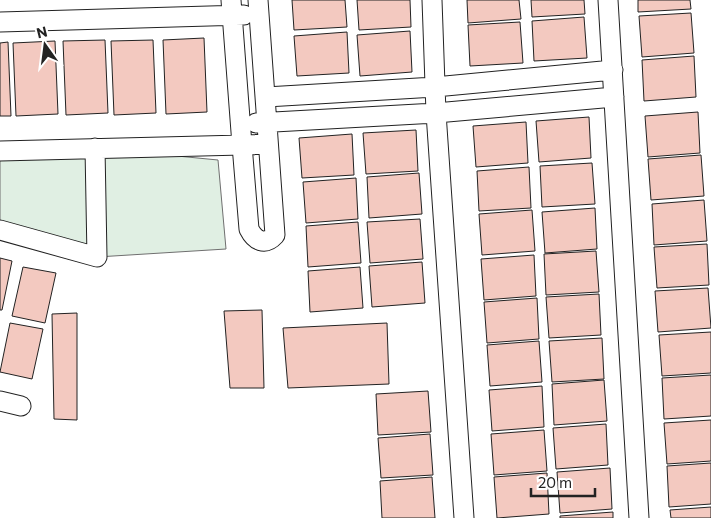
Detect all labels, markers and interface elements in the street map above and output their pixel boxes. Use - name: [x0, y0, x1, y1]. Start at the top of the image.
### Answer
- north arrow: [20, 20, 70, 70]
- text: N: [35, 22, 49, 41]
- scale bar: [531, 466, 595, 498]
- text: 20 m: [538, 473, 572, 491]

